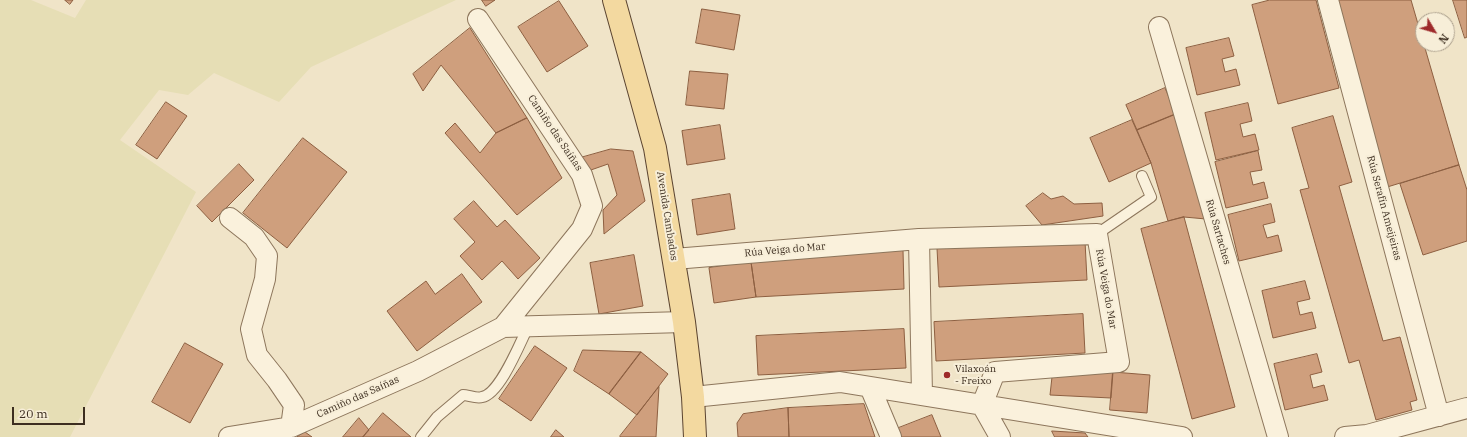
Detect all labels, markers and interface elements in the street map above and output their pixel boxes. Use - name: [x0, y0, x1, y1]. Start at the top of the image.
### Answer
- north arrow: [1415, 12, 1455, 52]
- text: N: [1435, 31, 1452, 47]
- street label: Camiño das Saíñas: [525, 93, 585, 173]
- street label: Rúa Serafín Ameijeiras: [1364, 154, 1404, 262]
- street label: Avenida Cambados: [654, 171, 680, 261]
- street label: Rúa Sartaches: [1203, 198, 1233, 266]
- street label: Rúa Veiga do Mar: [744, 240, 826, 260]
- street label: Rúa Veiga do Mar: [1093, 248, 1119, 330]
- place label: Vilaxoán - Freixo: [955, 363, 996, 386]
- marker: Vilaxoán - Freixo: [942, 370, 952, 380]
- street label: Camiño das Saíñas: [315, 373, 401, 421]
- scale bar: [14, 399, 87, 425]
- text: 20 m: [19, 406, 48, 421]

